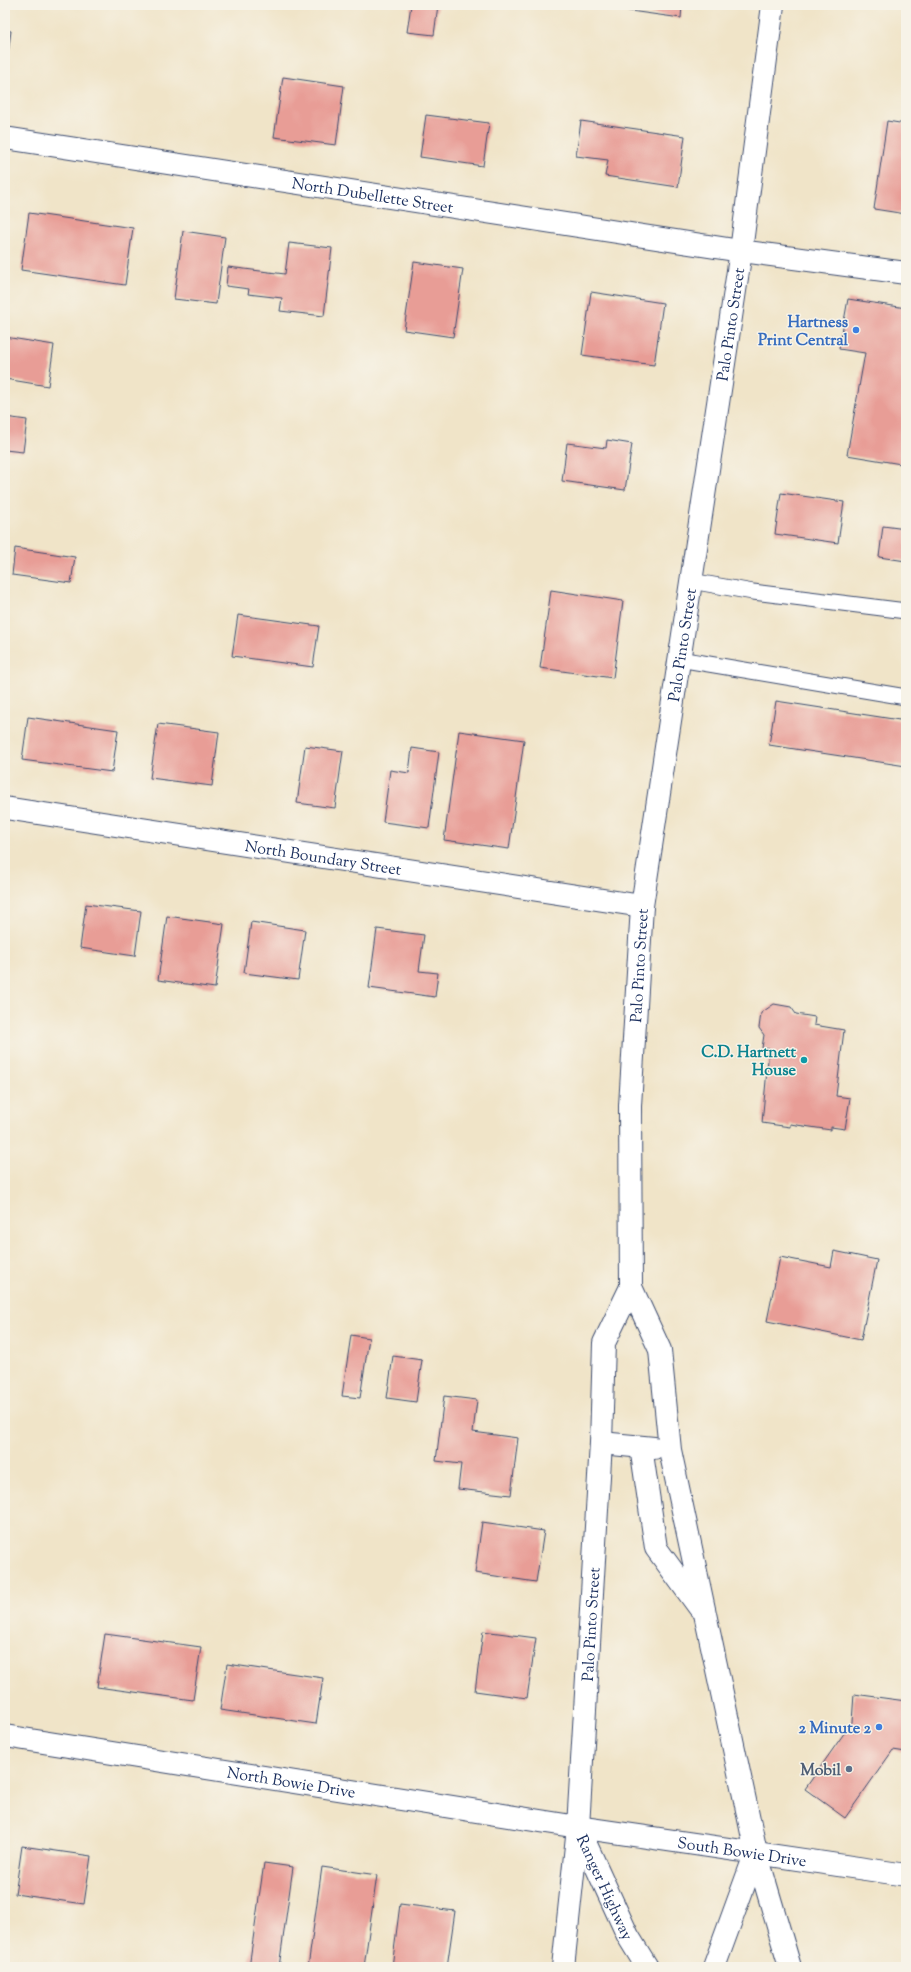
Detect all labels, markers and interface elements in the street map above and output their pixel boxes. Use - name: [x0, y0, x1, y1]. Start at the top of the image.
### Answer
- street label: North Dubellette Street: [290, 173, 455, 221]
- street label: Palo Pinto Street: [712, 266, 752, 383]
- place label: Hartness Print Central: [758, 312, 849, 353]
- marker: Hartness Print Central: [851, 325, 861, 335]
- street label: Palo Pinto Street: [664, 586, 704, 703]
- street label: North Boundary Street: [243, 836, 403, 883]
- street label: Palo Pinto Street: [626, 907, 656, 1024]
- place label: C.D. Hartnett House: [701, 1042, 797, 1083]
- marker: C.D. Hartnett House: [799, 1055, 809, 1065]
- street label: Palo Pinto Street: [578, 1566, 608, 1682]
- place label: 2 Minute 2: [799, 1718, 872, 1741]
- marker: 2 Minute 2: [874, 1722, 884, 1732]
- place label: Mobil: [800, 1760, 842, 1783]
- street label: North Bowie Drive: [225, 1762, 357, 1806]
- marker: Mobil: [844, 1764, 854, 1774]
- street label: Ranger Highway: [569, 1831, 637, 1945]
- street label: South Bowie Drive: [676, 1833, 808, 1874]

